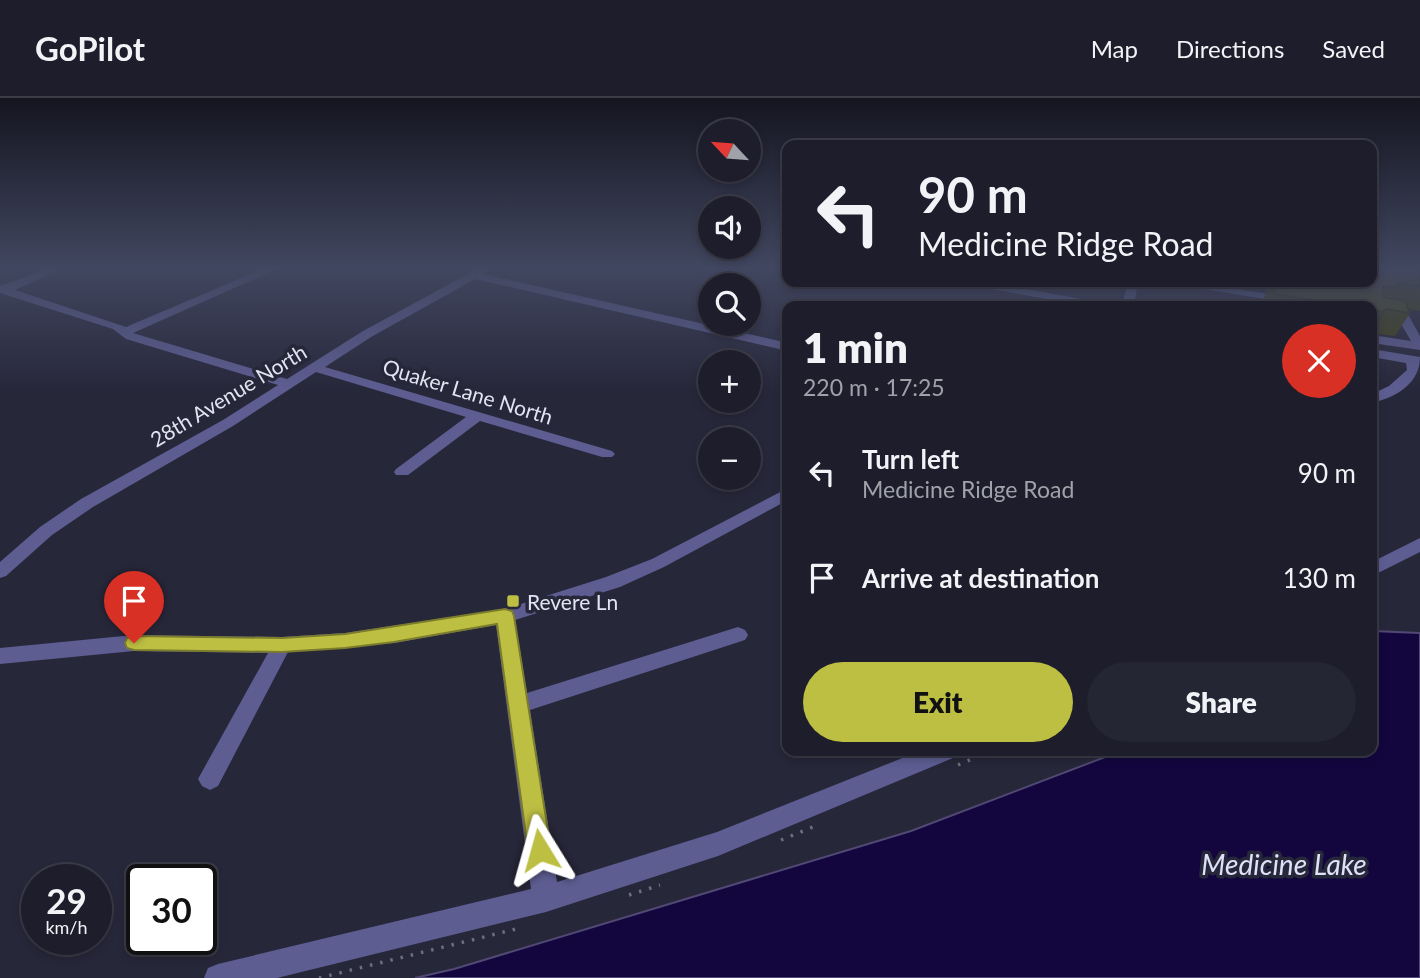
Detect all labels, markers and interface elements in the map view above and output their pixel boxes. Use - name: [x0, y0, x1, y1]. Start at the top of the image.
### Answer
- text: GoPilot: [35, 28, 145, 68]
- text: Map: [1091, 34, 1138, 63]
- text: Directions: [1176, 34, 1284, 63]
- text: Saved: [1322, 34, 1385, 63]
- north arrow: [698, 119, 761, 182]
- map controls: [698, 119, 761, 490]
- text: 90 m: [918, 165, 1028, 223]
- icon: left: [803, 168, 894, 259]
- button: sound: [698, 196, 761, 259]
- text: Medicine Ridge Road: [918, 224, 1214, 263]
- button: search: [698, 273, 761, 336]
- text: 1 min: [803, 322, 908, 372]
- button: close: [1282, 324, 1356, 398]
- street label: 28th Avenue North: [145, 339, 311, 451]
- button: +: [698, 350, 761, 413]
- street label: Quaker Lane North: [380, 353, 556, 429]
- text: 220 m · 17:25: [803, 373, 945, 401]
- button: −: [698, 427, 761, 490]
- text: Turn left: [862, 443, 959, 475]
- icon: left: [803, 454, 841, 492]
- text: 90 m: [1298, 457, 1356, 489]
- text: Medicine Ridge Road: [862, 475, 1074, 503]
- icon: arrive: [803, 559, 841, 597]
- text: Arrive at destination: [862, 562, 1099, 594]
- text: 130 m: [1283, 562, 1356, 594]
- pin: [104, 571, 164, 643]
- icon: arrive: [115, 582, 153, 620]
- place label: Revere Ln: [527, 589, 618, 614]
- marker: Revere Ln: [505, 593, 521, 609]
- button: Exit: [803, 662, 1073, 742]
- button: Share: [1087, 662, 1356, 742]
- position arrow: [503, 813, 577, 887]
- water label: Medicine Lake: [1201, 847, 1367, 881]
- speed limit sign: 30: [126, 864, 217, 955]
- text: 29: [46, 879, 87, 921]
- text: km/h: [45, 916, 88, 938]

